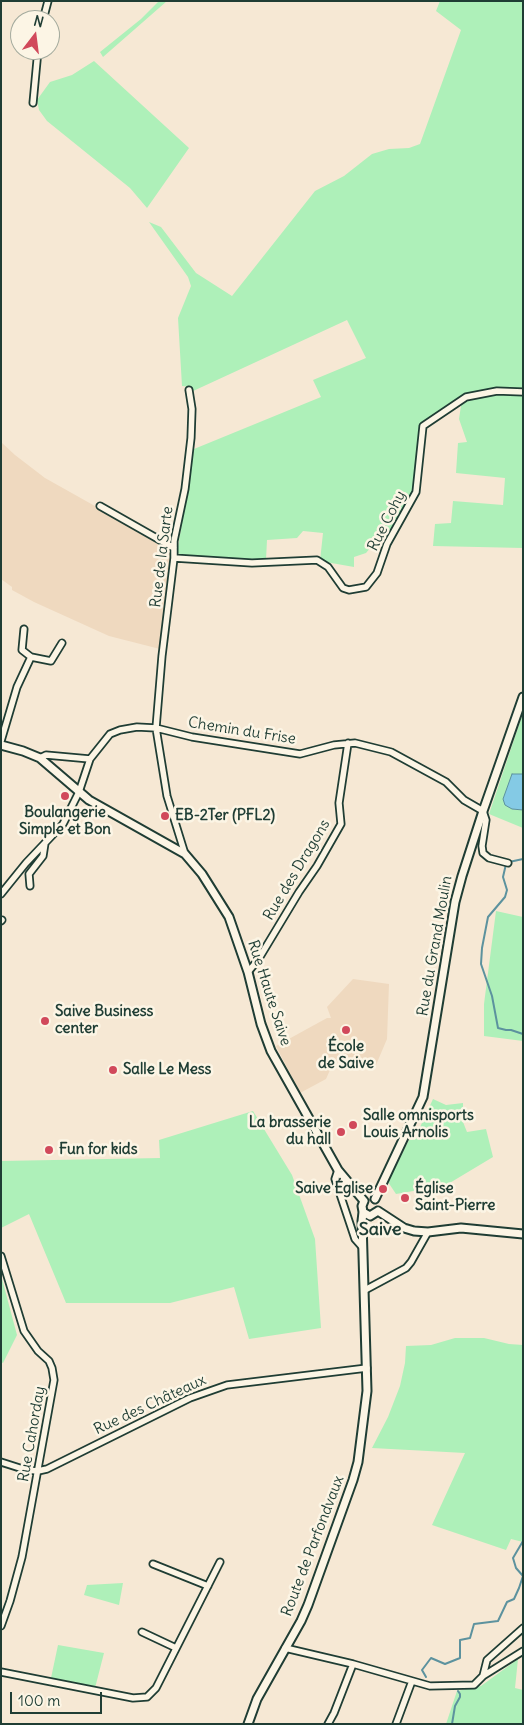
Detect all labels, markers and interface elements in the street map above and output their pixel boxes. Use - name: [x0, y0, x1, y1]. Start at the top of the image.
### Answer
- north arrow: [10, 10, 60, 60]
- text: N: [32, 12, 46, 31]
- street label: Rue Cohy: [364, 488, 410, 554]
- street label: Rue de la Sarte: [147, 505, 177, 609]
- street label: Chemin du Frise: [187, 714, 297, 748]
- marker: Boulangerie Simple et Bon: [59, 790, 71, 802]
- place label: Boulangerie Simple et Bon: [19, 804, 111, 839]
- place label: EB-2Ter (PFL2): [175, 807, 275, 825]
- marker: EB-2Ter (PFL2): [159, 810, 171, 822]
- street label: Rue des Dragons: [260, 816, 334, 924]
- street label: Rue du Grand Moulin: [414, 875, 456, 1017]
- street label: Rue Haute Saive: [243, 938, 295, 1048]
- place label: Saive Business center: [55, 1003, 153, 1038]
- marker: Saive Business center: [39, 1015, 51, 1027]
- marker: École de Saive: [340, 1024, 352, 1036]
- place label: École de Saive: [318, 1038, 374, 1073]
- place label: Salle Le Mess: [123, 1061, 211, 1079]
- marker: Salle Le Mess: [107, 1064, 119, 1076]
- place label: Salle omnisports Louis Arnolis: [363, 1107, 474, 1142]
- place label: La brasserie du hall: [249, 1114, 331, 1149]
- marker: Salle omnisports Louis Arnolis: [347, 1119, 359, 1131]
- marker: La brasserie du hall: [335, 1126, 347, 1138]
- place label: Fun for kids: [59, 1141, 137, 1159]
- marker: Fun for kids: [43, 1144, 55, 1156]
- place label: Saive Église: [295, 1180, 373, 1198]
- place label: Église Saint-Pierre: [415, 1180, 495, 1215]
- marker: Saive Église: [377, 1183, 389, 1195]
- marker: Église Saint-Pierre: [399, 1192, 411, 1204]
- district label: Saive: [359, 1219, 401, 1241]
- street label: Rue des Châteaux: [91, 1371, 209, 1439]
- street label: Rue Cahorday: [15, 1385, 49, 1483]
- street label: Route de Parfondvaux: [278, 1473, 348, 1619]
- scale bar: [12, 1682, 105, 1714]
- text: 100 m: [18, 1691, 60, 1710]

